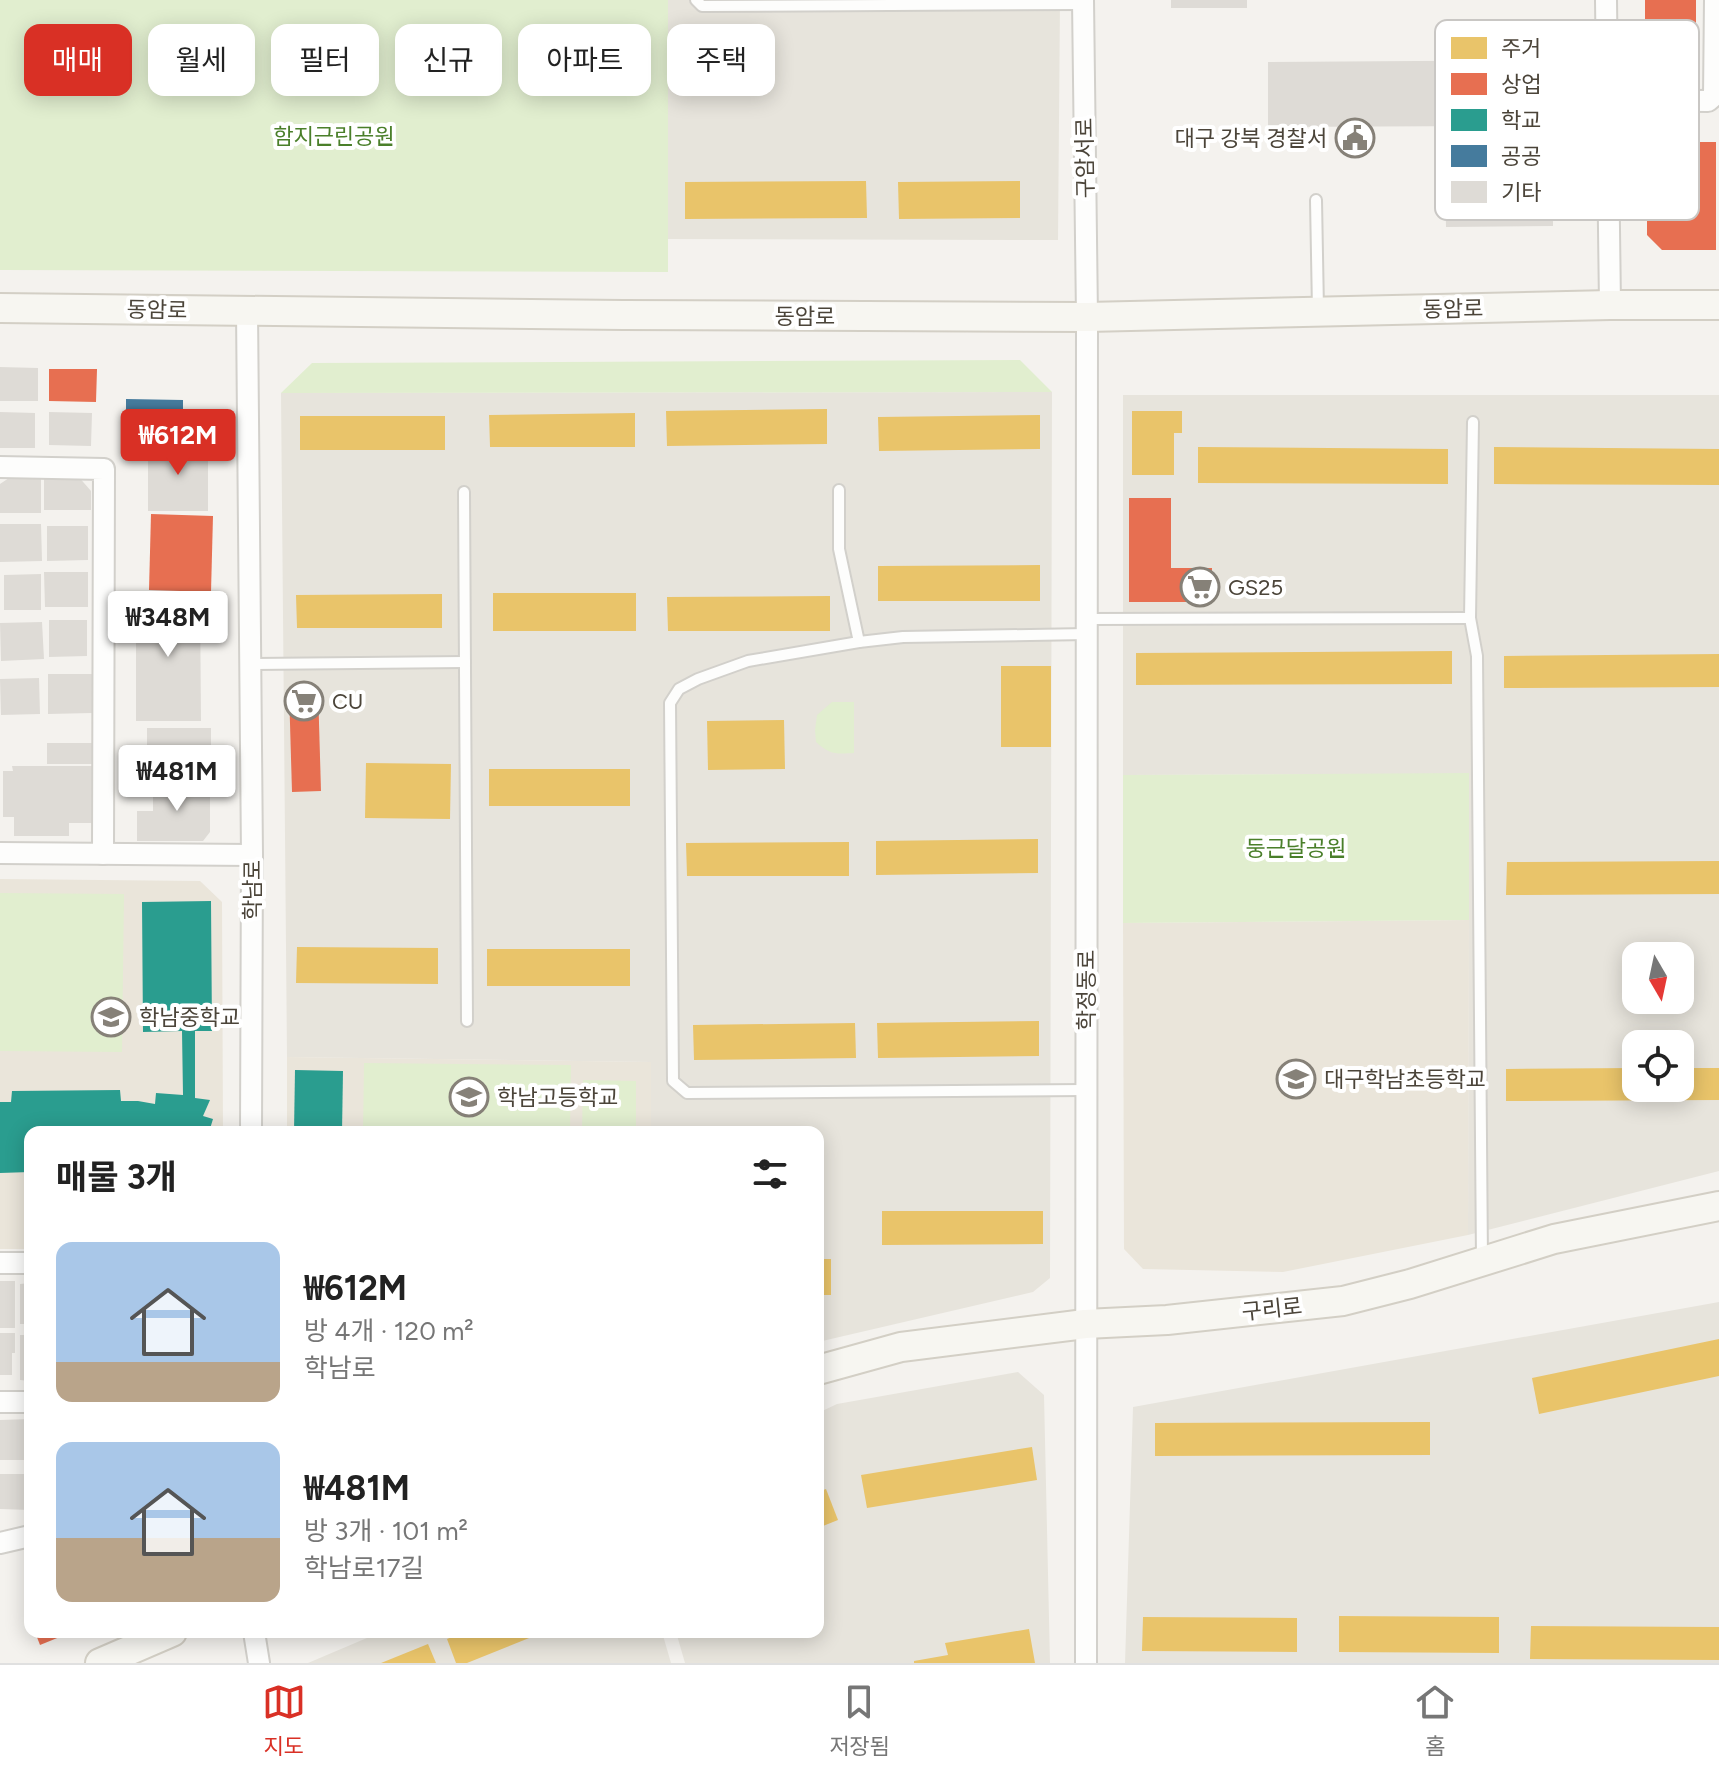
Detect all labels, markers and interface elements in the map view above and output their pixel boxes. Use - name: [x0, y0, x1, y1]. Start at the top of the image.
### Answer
- legend: [1435, 20, 1699, 220]
- chip: 매매: [24, 24, 132, 96]
- chip: 월세: [148, 24, 255, 96]
- chip: 필터: [271, 24, 379, 96]
- chip: 신규: [395, 24, 502, 96]
- chip: 아파트: [518, 24, 651, 96]
- chip: 주택: [667, 24, 775, 96]
- text: 주거: [1501, 35, 1541, 62]
- text: 상업: [1501, 71, 1541, 98]
- text: 학교: [1501, 107, 1541, 134]
- street label: 구암서로: [1071, 117, 1099, 199]
- public building icon: 대구 강북 경찰서: [1334, 117, 1376, 159]
- park label: 함지근린공원: [273, 123, 395, 150]
- place label: 대구 강북 경찰서: [1174, 125, 1327, 152]
- text: 공공: [1501, 143, 1541, 170]
- text: 기타: [1501, 179, 1541, 206]
- street label: 동암로: [1422, 295, 1484, 323]
- street label: 동암로: [126, 296, 188, 324]
- street label: 동암로: [775, 303, 835, 330]
- pin: ₩612M: [122, 409, 234, 477]
- text: ₩612M: [139, 419, 217, 451]
- supermarket icon: GS25: [1179, 566, 1221, 608]
- place label: GS25: [1228, 574, 1283, 601]
- pin: ₩348M: [112, 591, 224, 659]
- text: ₩348M: [126, 601, 210, 633]
- supermarket icon: CU: [283, 680, 325, 722]
- place label: CU: [332, 688, 363, 715]
- pin: ₩481M: [121, 745, 233, 813]
- text: ₩481M: [137, 755, 217, 787]
- park label: 둥근달공원: [1245, 835, 1347, 862]
- street label: 학남로: [239, 860, 266, 920]
- north arrow: [1622, 942, 1694, 1014]
- map controls: [1622, 942, 1694, 1102]
- street label: 학정동로: [1073, 950, 1100, 1030]
- school or university icon: 학남중학교: [90, 996, 132, 1038]
- place label: 학남중학교: [139, 1004, 240, 1031]
- button: locate: [1622, 1030, 1694, 1102]
- school or university icon: 대구학남초등학교: [1275, 1058, 1317, 1100]
- place label: 대구학남초등학교: [1324, 1066, 1486, 1093]
- school or university icon: 학남고등학교: [448, 1076, 490, 1118]
- place label: 학남고등학교: [497, 1084, 618, 1111]
- icon: filters: [748, 1152, 792, 1196]
- text: 매물 3개: [56, 1157, 177, 1198]
- text: ₩612M: [304, 1268, 407, 1309]
- icon: home: [120, 1274, 216, 1370]
- street label: 구리로: [1240, 1292, 1304, 1326]
- text: 방 4개 · 120 m²: [304, 1315, 474, 1347]
- text: 학남로: [304, 1352, 376, 1384]
- text: ₩481M: [304, 1468, 410, 1509]
- icon: home: [120, 1474, 216, 1570]
- text: 방 3개 · 101 m²: [304, 1515, 468, 1547]
- text: 학남로17길: [304, 1552, 424, 1584]
- tab: 지도: [262, 1680, 306, 1760]
- tab: 저장됨: [829, 1680, 890, 1760]
- tab: 홈: [1413, 1680, 1457, 1760]

